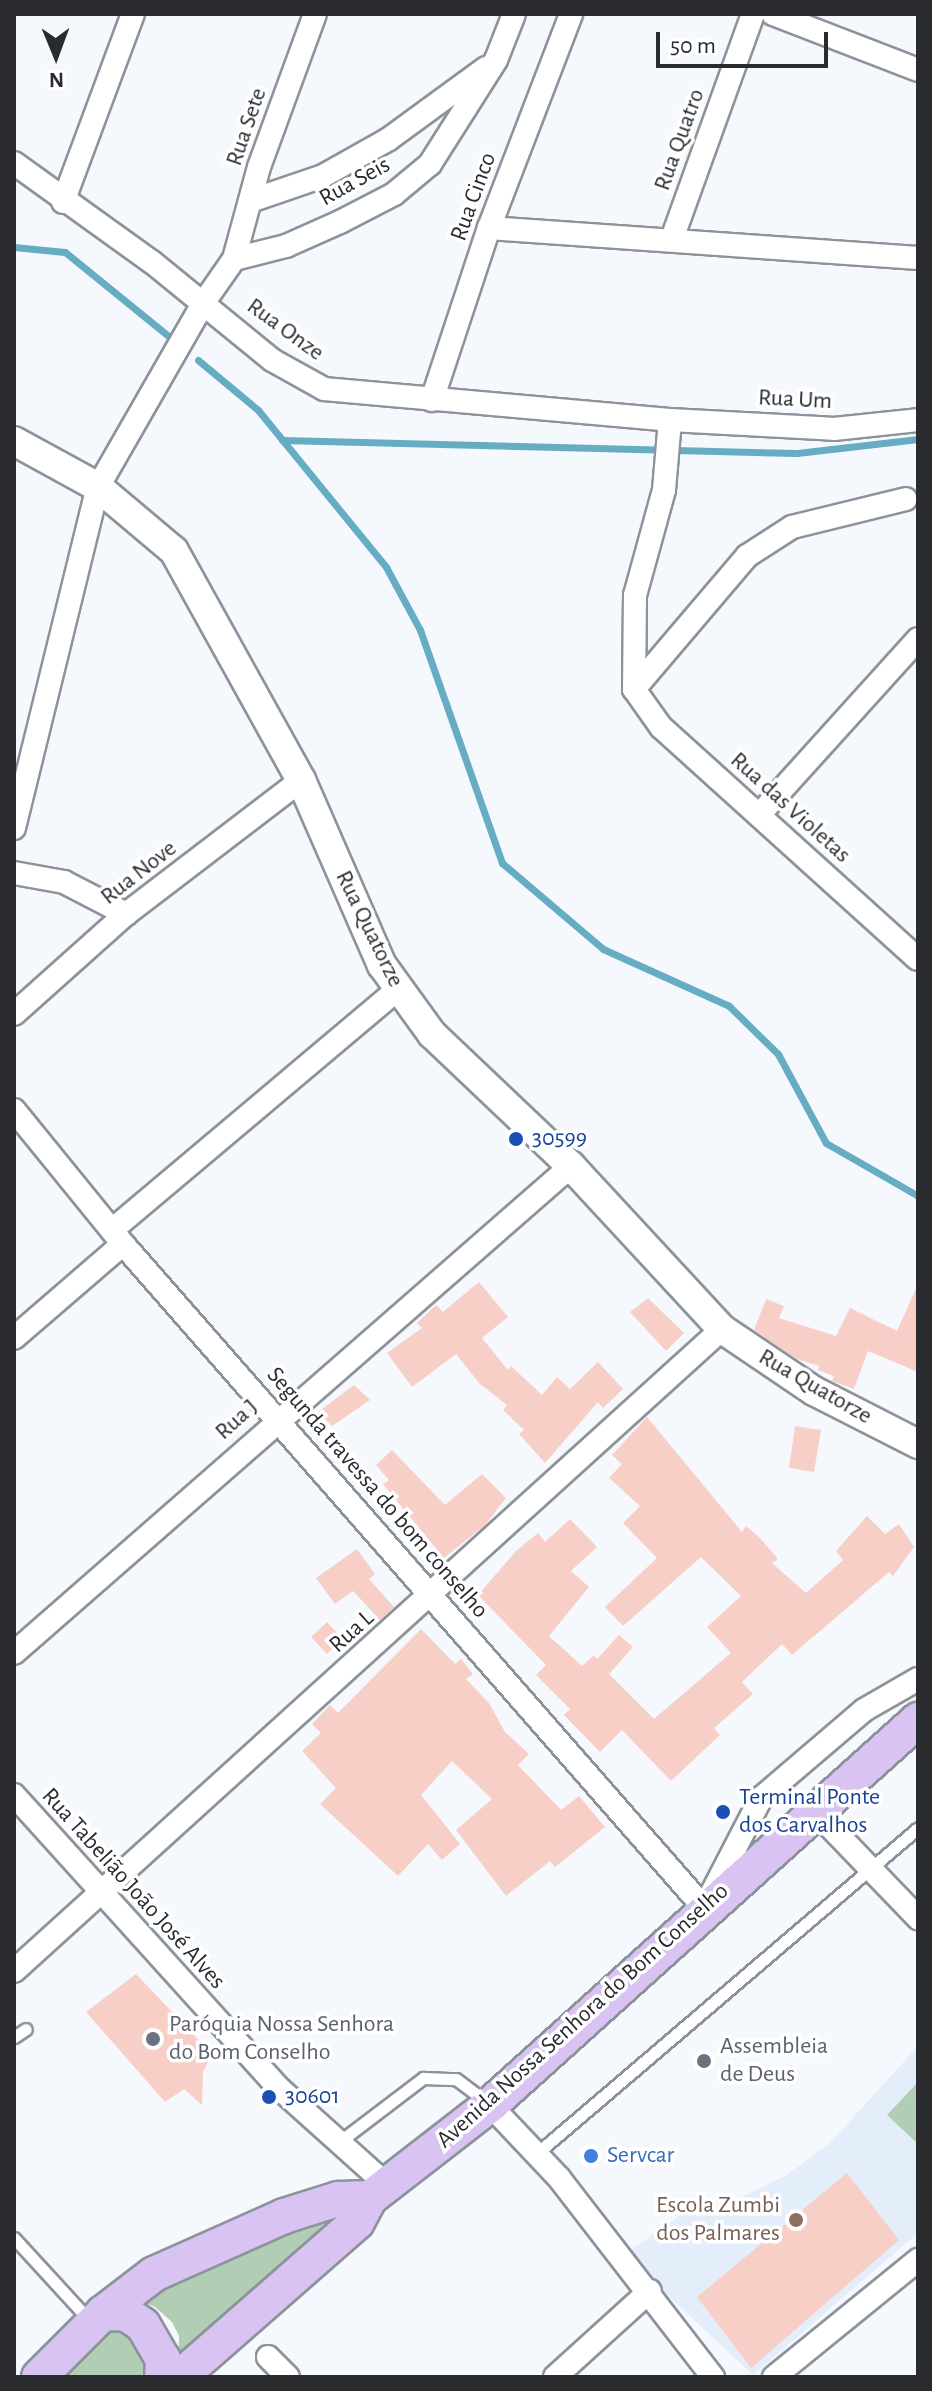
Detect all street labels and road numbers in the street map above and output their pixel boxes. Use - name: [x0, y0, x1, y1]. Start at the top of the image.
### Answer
- street label: Rua Sete: [220, 84, 274, 170]
- street label: Rua Quatro: [648, 85, 712, 195]
- street label: Rua Cinco: [445, 149, 503, 245]
- street label: Rua Seis: [314, 151, 396, 213]
- street label: Rua Onze: [241, 292, 329, 368]
- street label: Rua Um: [757, 384, 833, 416]
- street label: Rua das Violetas: [724, 746, 856, 870]
- street label: Rua Nove: [95, 834, 183, 912]
- street label: Rua Quatorze: [328, 866, 410, 992]
- street label: Rua Quatorze: [753, 1343, 877, 1431]
- street label: Segunda travessa do bom conselho: [260, 1362, 494, 1624]
- street label: Rua J: [210, 1393, 264, 1447]
- street label: Rua L: [324, 1605, 380, 1659]
- street label: Rua Tabelião João José Alves: [35, 1782, 231, 1996]
- street label: Avenida Nossa Senhora do Bom Conselho: [431, 1877, 735, 2155]

